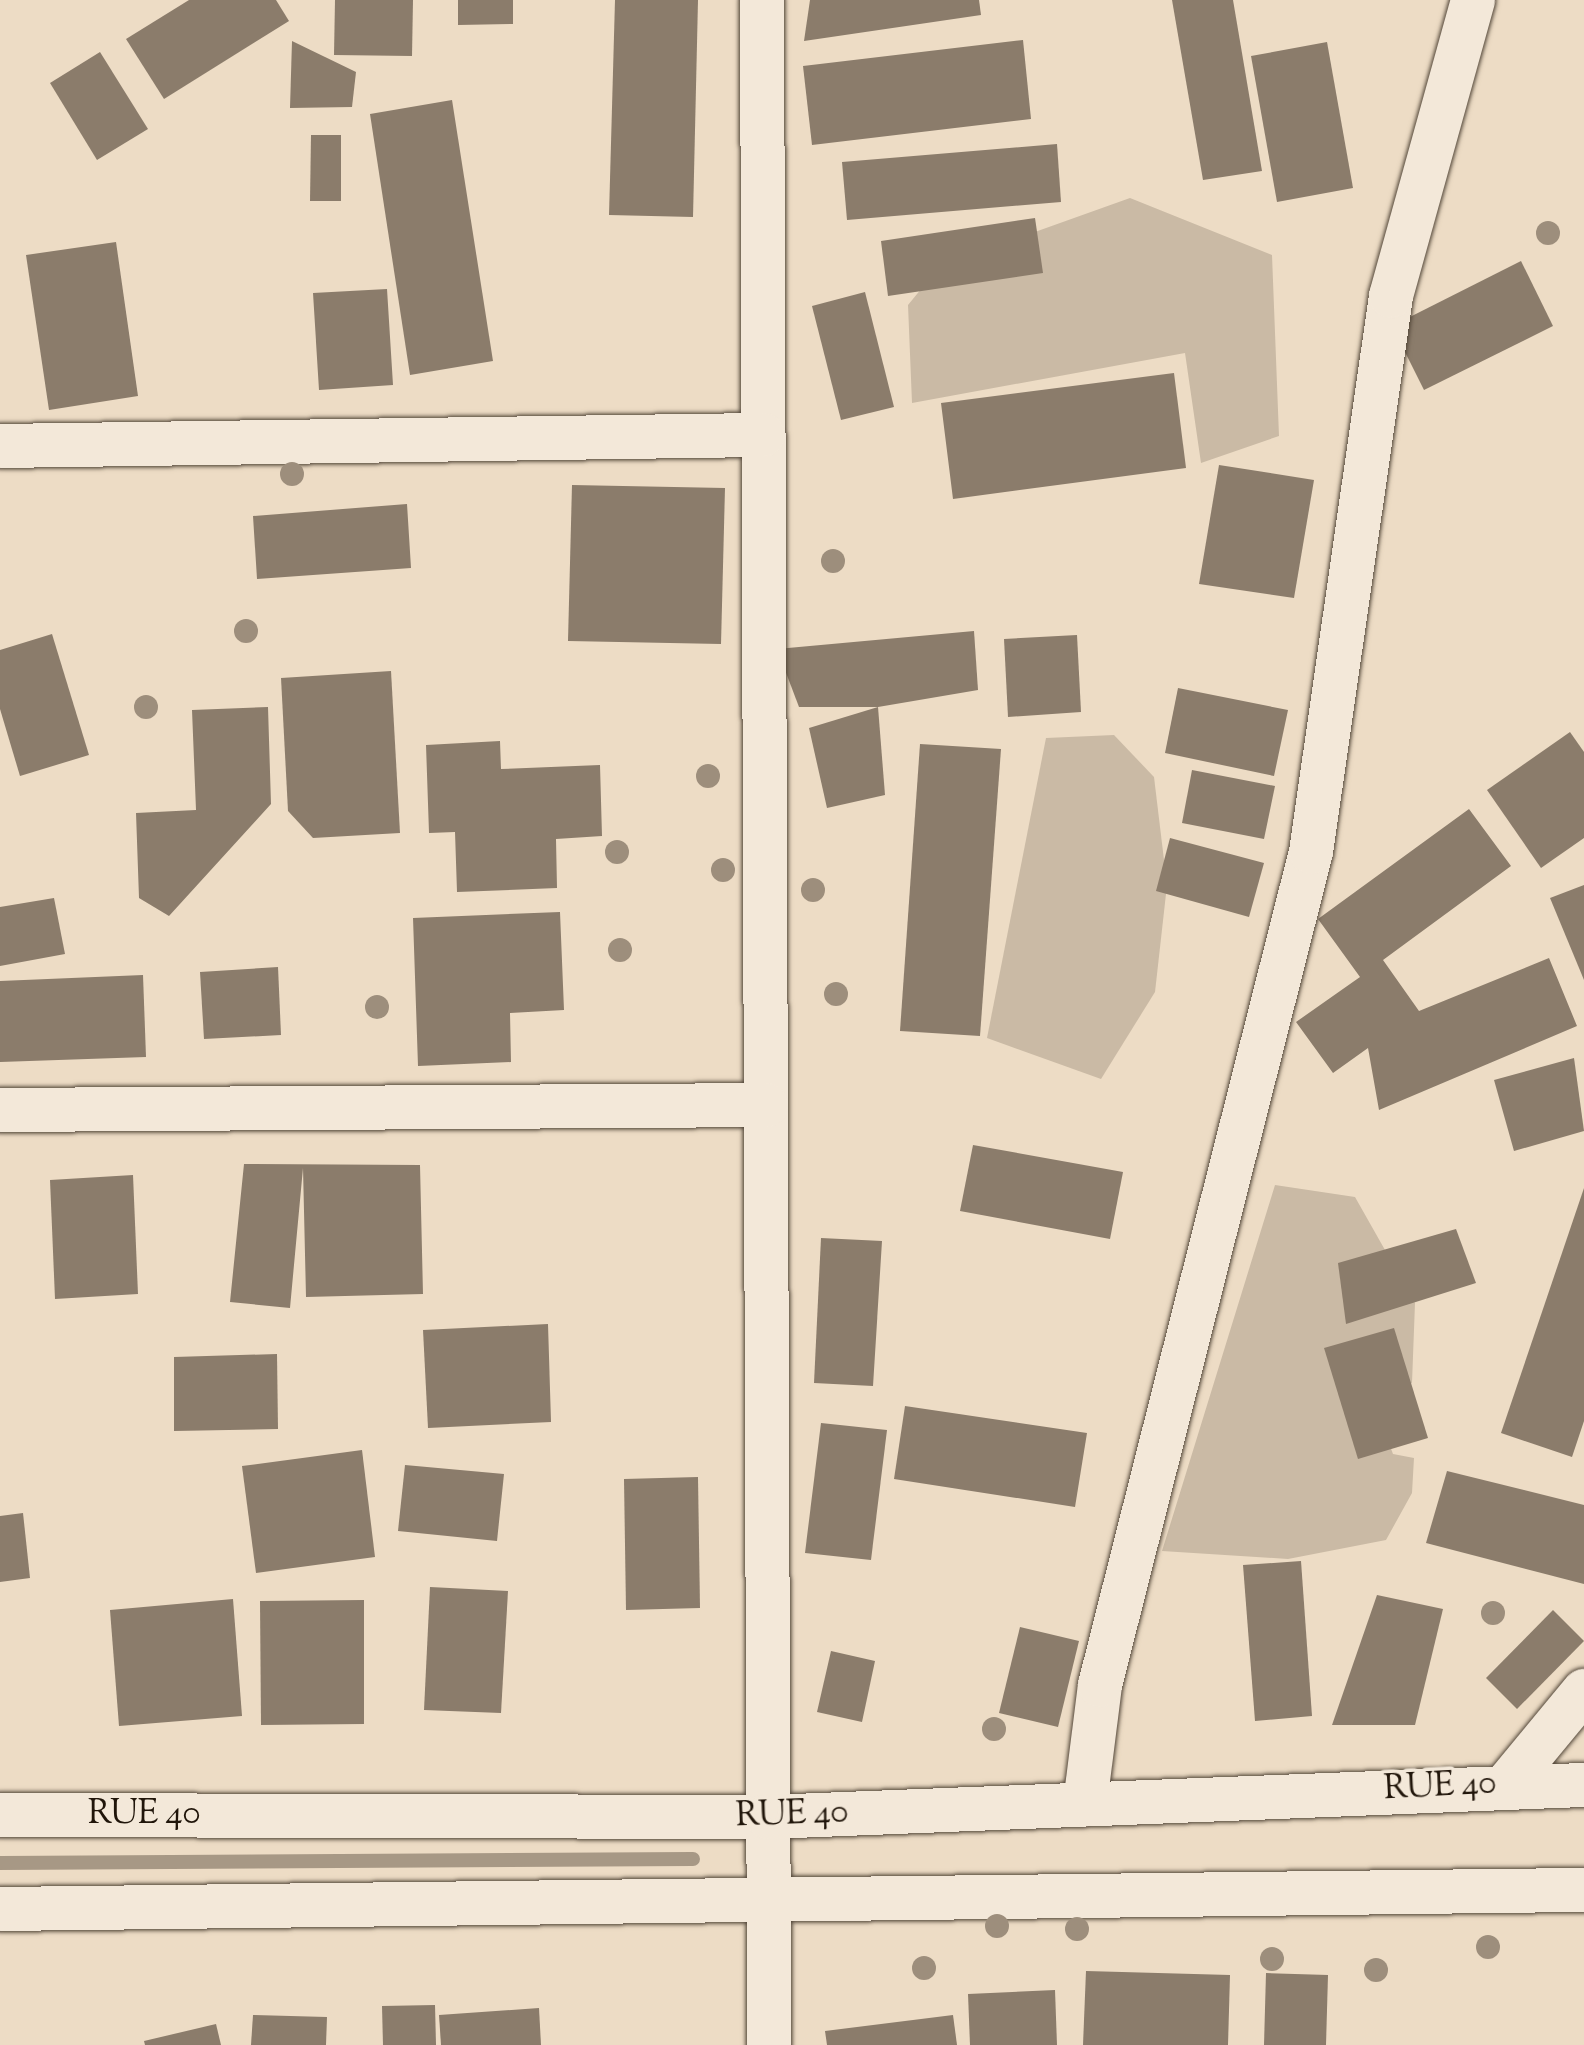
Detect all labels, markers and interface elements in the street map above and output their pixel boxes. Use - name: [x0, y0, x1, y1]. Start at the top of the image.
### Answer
- street label: RUE 40: [1383, 1764, 1497, 1810]
- street label: RUE 40: [735, 1793, 849, 1837]
- street label: RUE 40: [88, 1795, 200, 1835]

